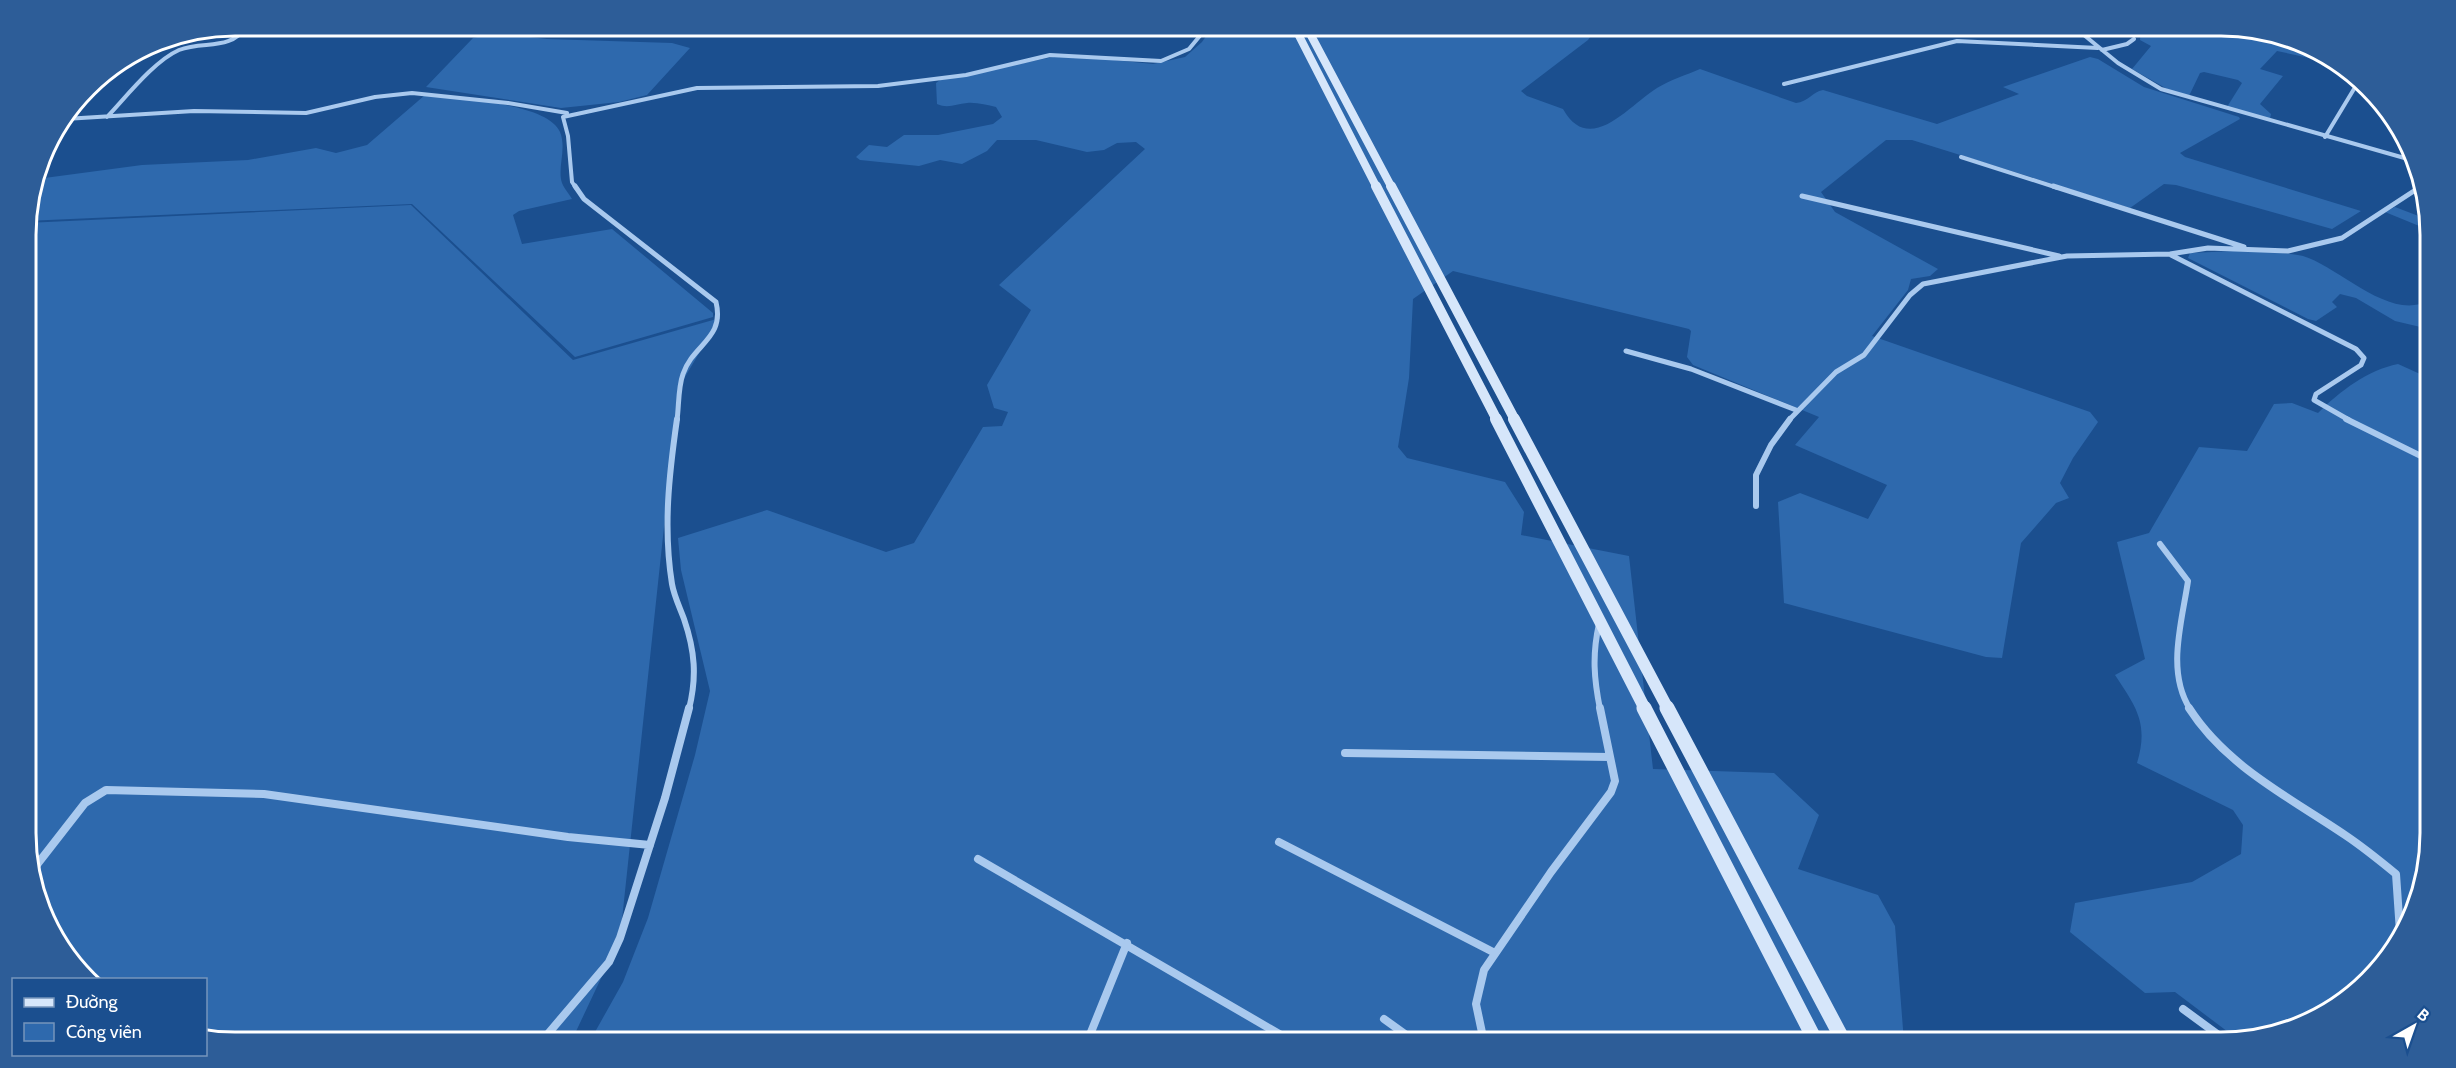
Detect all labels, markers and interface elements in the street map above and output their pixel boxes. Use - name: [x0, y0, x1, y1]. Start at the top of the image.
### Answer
- legend: [12, 978, 207, 1056]
- text: Đường: [66, 991, 119, 1013]
- north arrow: [2384, 996, 2444, 1056]
- text: B: [2413, 1004, 2433, 1025]
- text: Công viên: [66, 1021, 142, 1043]

